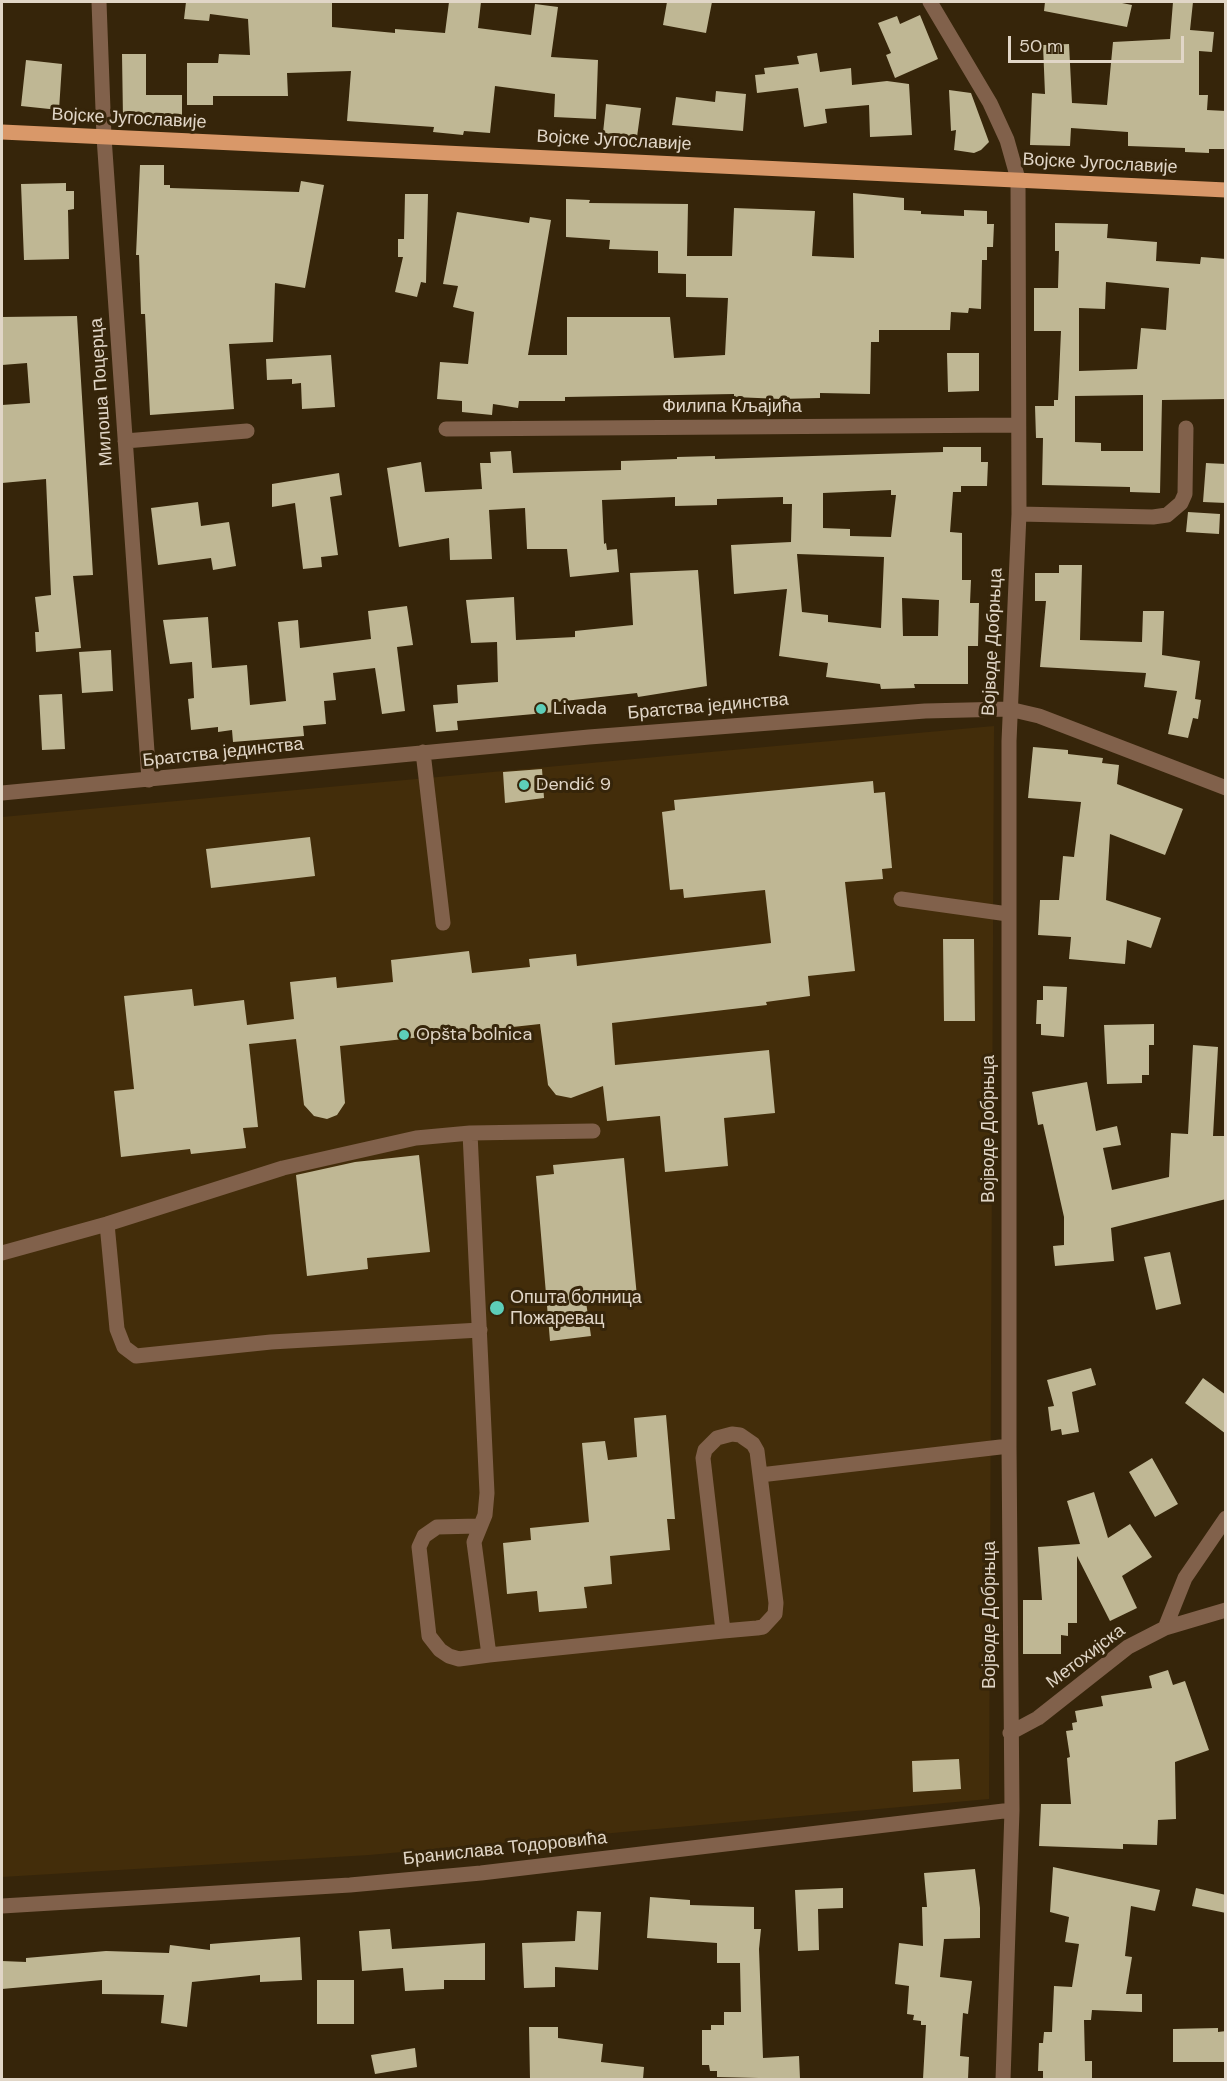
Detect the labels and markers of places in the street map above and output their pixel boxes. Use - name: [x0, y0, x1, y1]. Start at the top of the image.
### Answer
- place label: Livada: [553, 698, 607, 720]
- marker: Livada: [534, 702, 548, 716]
- place label: Dendić 9: [536, 774, 611, 796]
- marker: Dendić 9: [517, 778, 531, 792]
- place label: Opšta bolnica: [416, 1024, 532, 1046]
- marker: Opšta bolnica: [397, 1028, 411, 1042]
- place label: Општа болница Пожаревац: [510, 1287, 642, 1330]
- marker: Општа болница Пожаревац: [488, 1299, 506, 1317]

